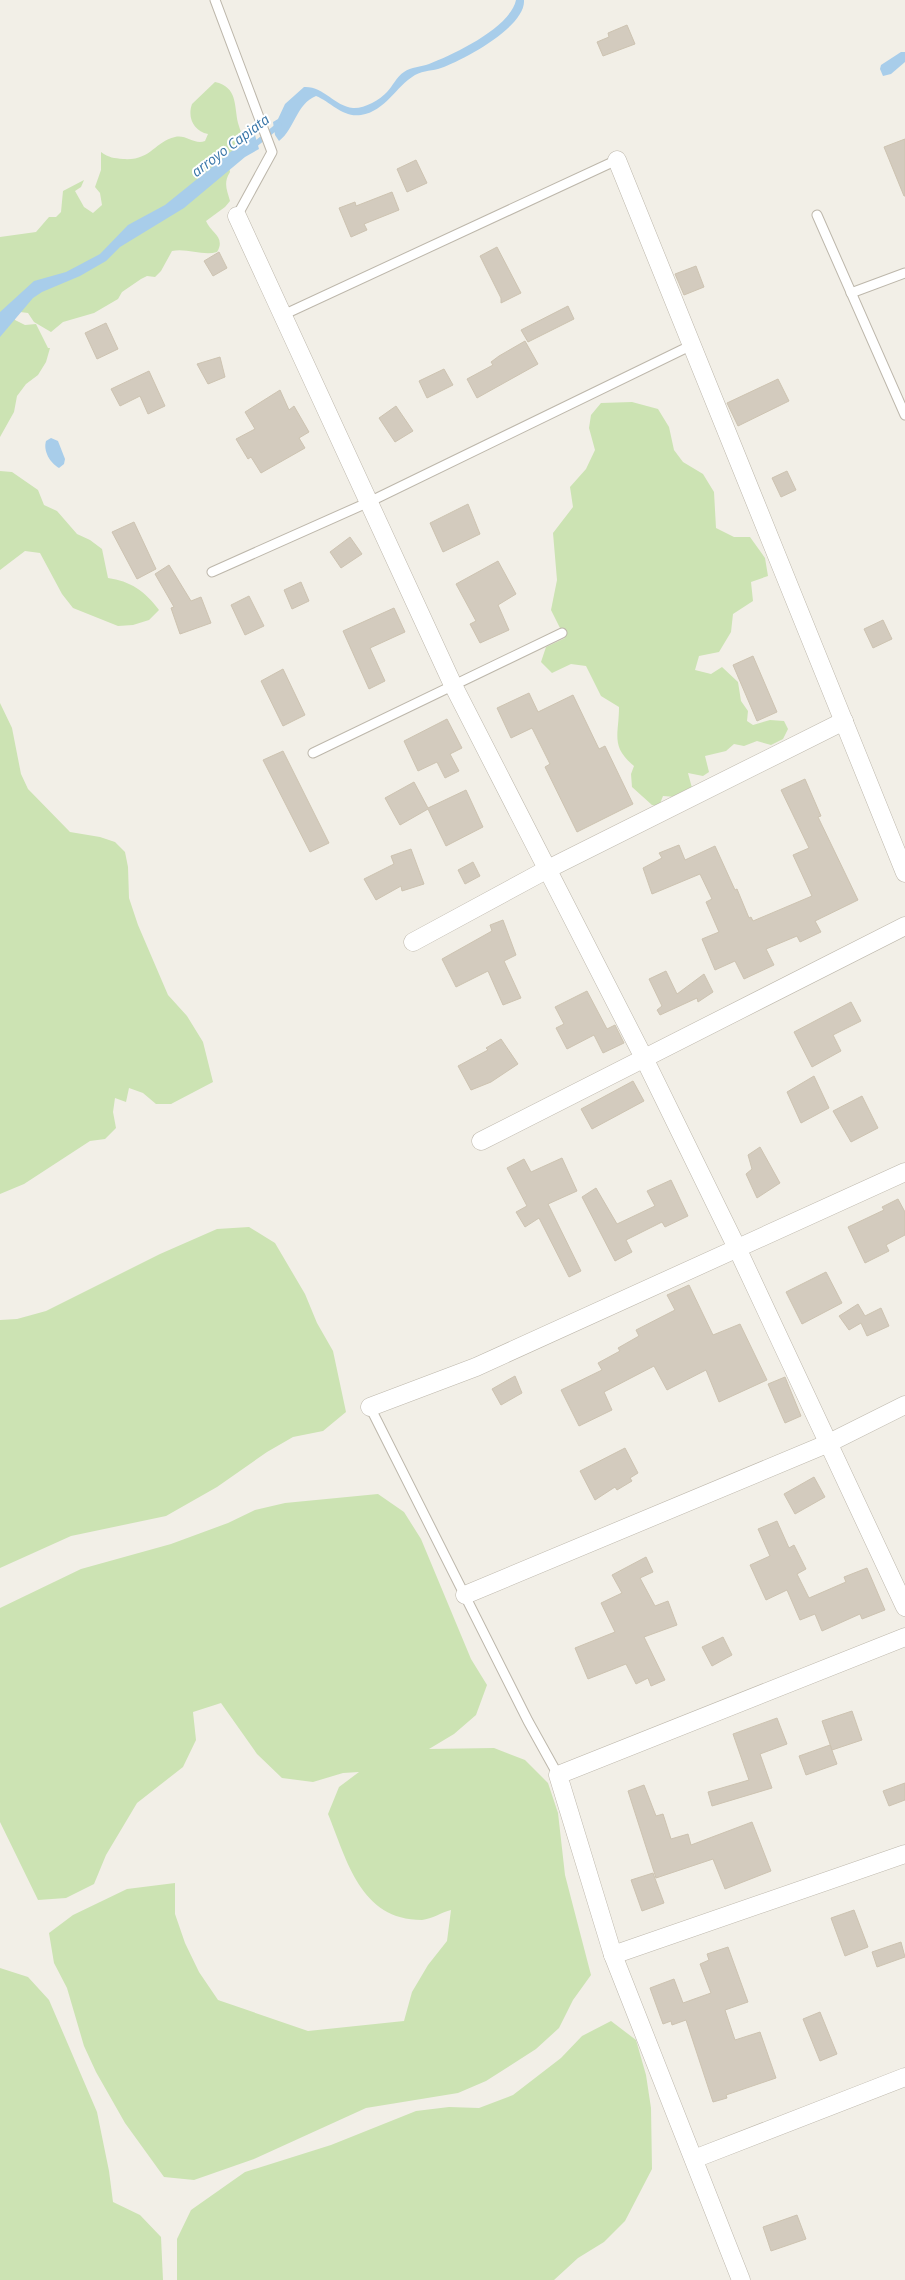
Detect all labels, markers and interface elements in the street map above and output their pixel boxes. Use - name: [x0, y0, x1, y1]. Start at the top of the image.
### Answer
- water label: arroyo Capiata: [187, 109, 273, 181]

